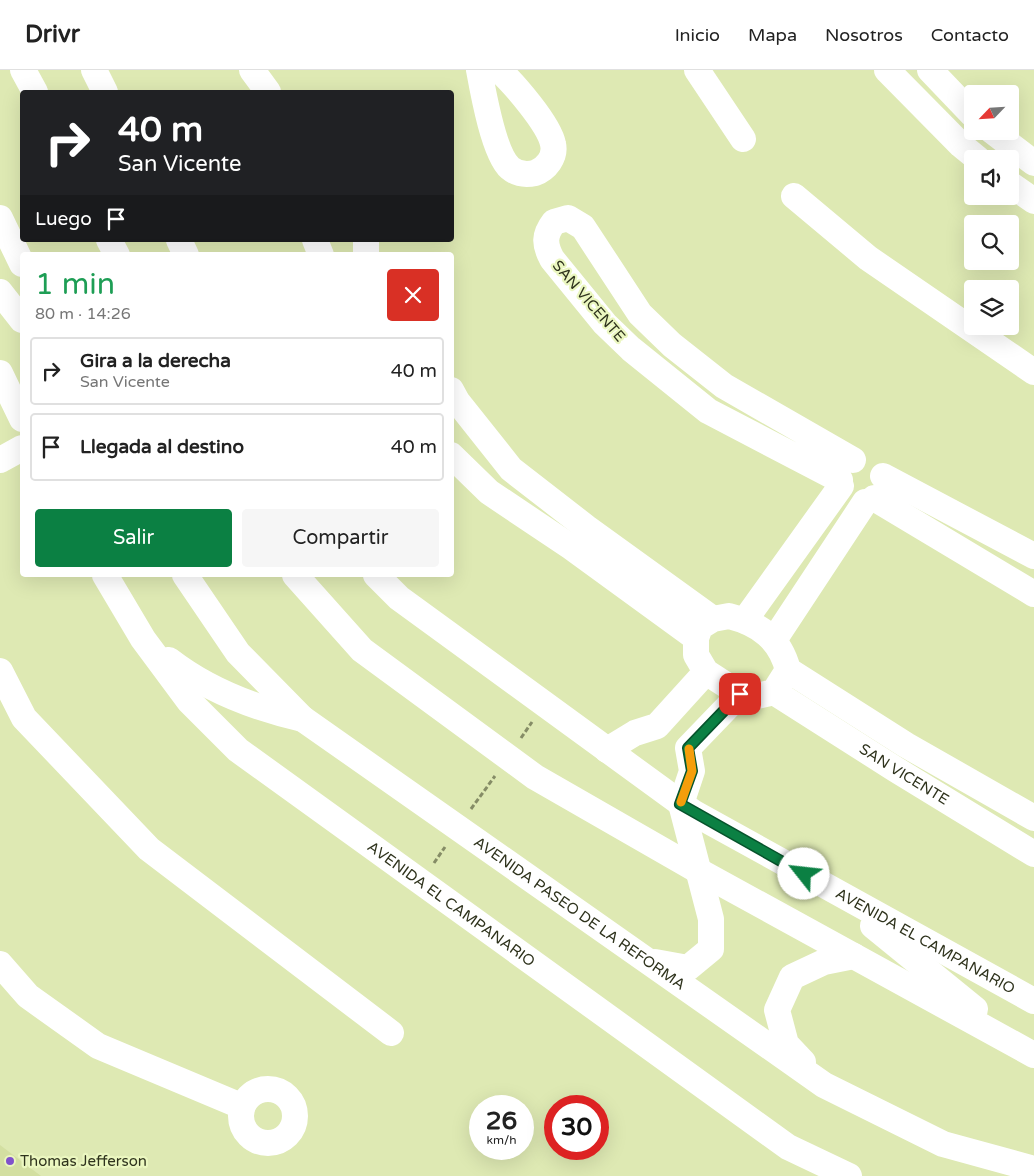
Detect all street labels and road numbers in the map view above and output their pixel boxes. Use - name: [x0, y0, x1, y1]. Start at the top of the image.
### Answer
- street label: SAN VICENTE: [549, 257, 629, 345]
- street label: SAN VICENTE: [856, 740, 952, 809]
- street label: AVENIDA PASEO DE LA REFORMA: [470, 833, 689, 994]
- street label: AVENIDA EL CAMPANARIO: [364, 837, 539, 970]
- street label: AVENIDA EL CAMPANARIO: [833, 884, 1018, 998]

